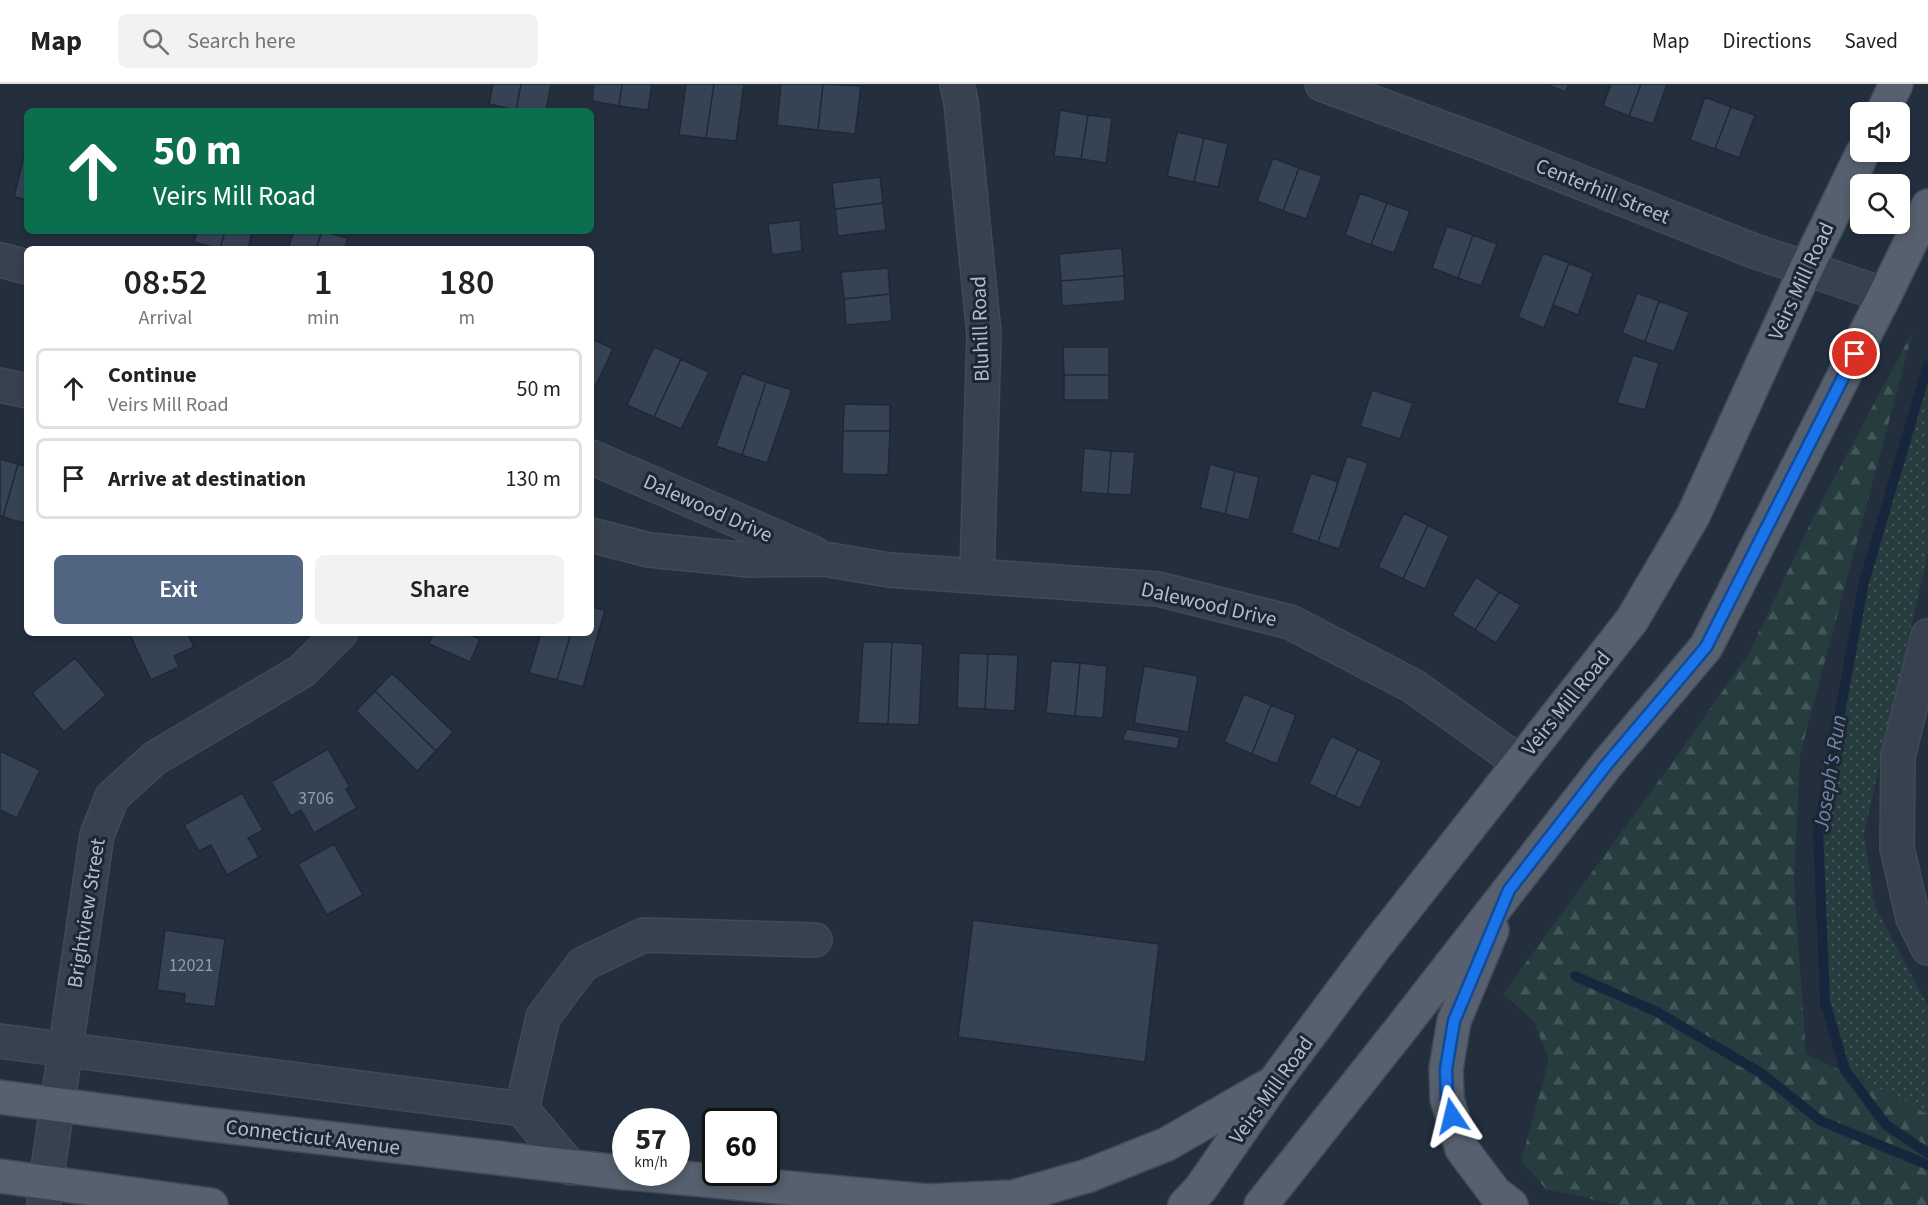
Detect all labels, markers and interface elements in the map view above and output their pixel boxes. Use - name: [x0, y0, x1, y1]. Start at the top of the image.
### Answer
- search box: [118, 14, 538, 68]
- text: Map: [30, 21, 82, 61]
- icon: search: [139, 25, 172, 58]
- text: Search here: [187, 25, 296, 57]
- text: Map: [1652, 26, 1690, 56]
- text: Directions: [1723, 26, 1811, 56]
- text: Saved: [1844, 26, 1898, 56]
- map controls: [1850, 102, 1910, 234]
- button: sound: [1850, 102, 1910, 162]
- text: 50 m: [153, 121, 242, 181]
- icon: ahead: [54, 132, 132, 210]
- street label: Centerhill Street: [1531, 150, 1675, 232]
- button: search: [1850, 174, 1910, 234]
- text: Veirs Mill Road: [153, 177, 316, 216]
- street label: Veirs Mill Road: [1761, 217, 1841, 345]
- text: 08:52: [124, 257, 207, 308]
- text: 1: [314, 257, 332, 308]
- text: 180: [439, 257, 494, 308]
- street label: Bluhill Road: [963, 276, 997, 382]
- text: Arrival: [139, 304, 192, 332]
- text: min: [307, 304, 339, 332]
- text: m: [458, 304, 475, 332]
- pin: [1829, 328, 1880, 379]
- icon: arrive: [1838, 337, 1871, 370]
- text: Continue: [108, 359, 197, 391]
- icon: ahead: [57, 372, 90, 405]
- text: 50 m: [516, 373, 561, 405]
- text: Veirs Mill Road: [108, 391, 229, 419]
- icon: arrive: [57, 462, 90, 495]
- text: Arrive at destination: [108, 463, 306, 495]
- text: 130 m: [506, 463, 561, 495]
- street label: Dalewood Drive: [639, 466, 777, 550]
- button: Exit: [54, 555, 303, 624]
- button: Share: [315, 555, 564, 624]
- street label: Dalewood Drive: [1138, 574, 1280, 634]
- street label: Veirs Mill Road: [1514, 644, 1618, 762]
- water label: Joseph's Run: [1805, 713, 1855, 834]
- house number: 3706: [298, 786, 334, 811]
- street label: Brightview Street: [59, 836, 113, 990]
- house number: 12021: [169, 953, 213, 978]
- street label: Veirs Mill Road: [1222, 1030, 1320, 1150]
- position arrow: [1420, 1084, 1484, 1148]
- speed limit sign: 60: [702, 1108, 780, 1186]
- street label: Connecticut Avenue: [224, 1111, 402, 1163]
- text: 57: [635, 1118, 667, 1161]
- text: km/h: [634, 1152, 668, 1173]

